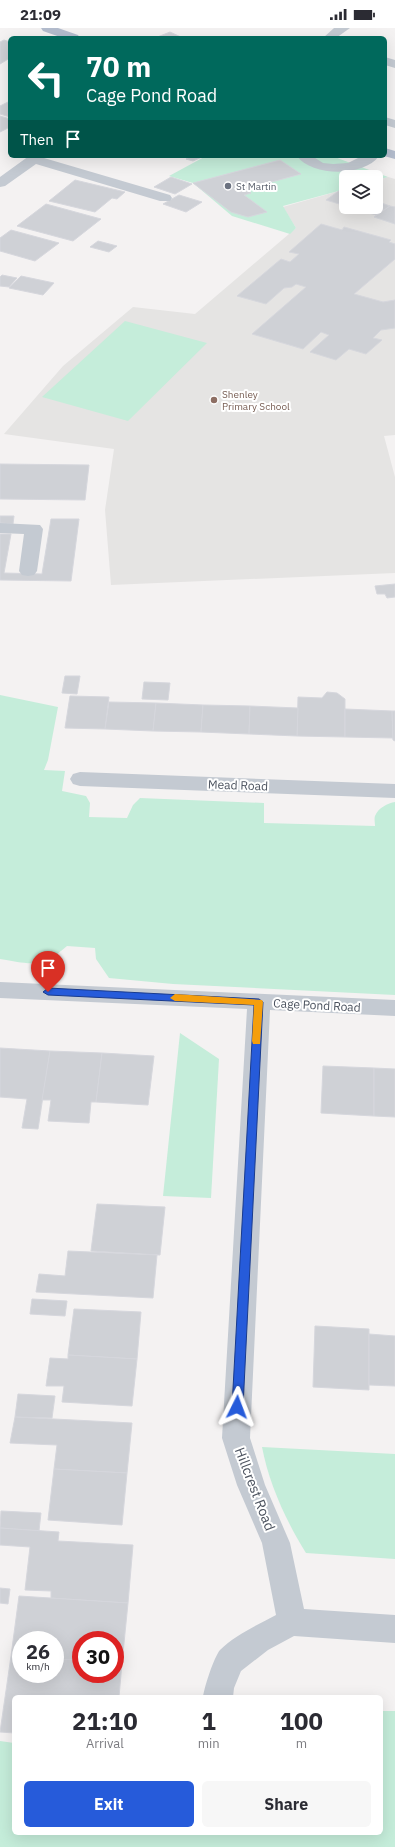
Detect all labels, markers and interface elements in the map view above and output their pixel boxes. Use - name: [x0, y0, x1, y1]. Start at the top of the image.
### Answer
- text: 21:09: [20, 5, 61, 24]
- text: 70 m: [86, 48, 151, 85]
- icon: left: [20, 52, 72, 104]
- text: Cage Pond Road: [86, 84, 217, 107]
- icon: arrive: [62, 128, 84, 150]
- text: Then: [20, 130, 54, 149]
- map controls: [339, 170, 383, 214]
- button: layers: [339, 170, 383, 214]
- place label: St Martin: [236, 180, 277, 193]
- marker: St Martin: [223, 181, 233, 191]
- place label: Shenley Primary School: [222, 388, 290, 413]
- marker: Shenley Primary School: [209, 395, 219, 405]
- street label: Mead Road: [208, 776, 268, 794]
- pin: [31, 951, 65, 992]
- icon: arrive: [37, 957, 59, 979]
- street label: Cage Pond Road: [273, 995, 361, 1015]
- position arrow: [216, 1386, 258, 1428]
- street label: Hillcrest Road: [231, 1445, 279, 1533]
- speed limit sign: 30: [72, 1631, 124, 1683]
- text: 26: [26, 1638, 50, 1665]
- text: km/h: [26, 1660, 50, 1673]
- text: 21:10: [72, 1705, 138, 1737]
- text: 1: [201, 1705, 216, 1737]
- text: 100: [280, 1705, 323, 1737]
- text: Arrival: [86, 1735, 124, 1752]
- text: min: [198, 1735, 220, 1752]
- text: m: [296, 1735, 307, 1752]
- button: Exit: [24, 1781, 194, 1827]
- button: Share: [202, 1781, 371, 1827]

